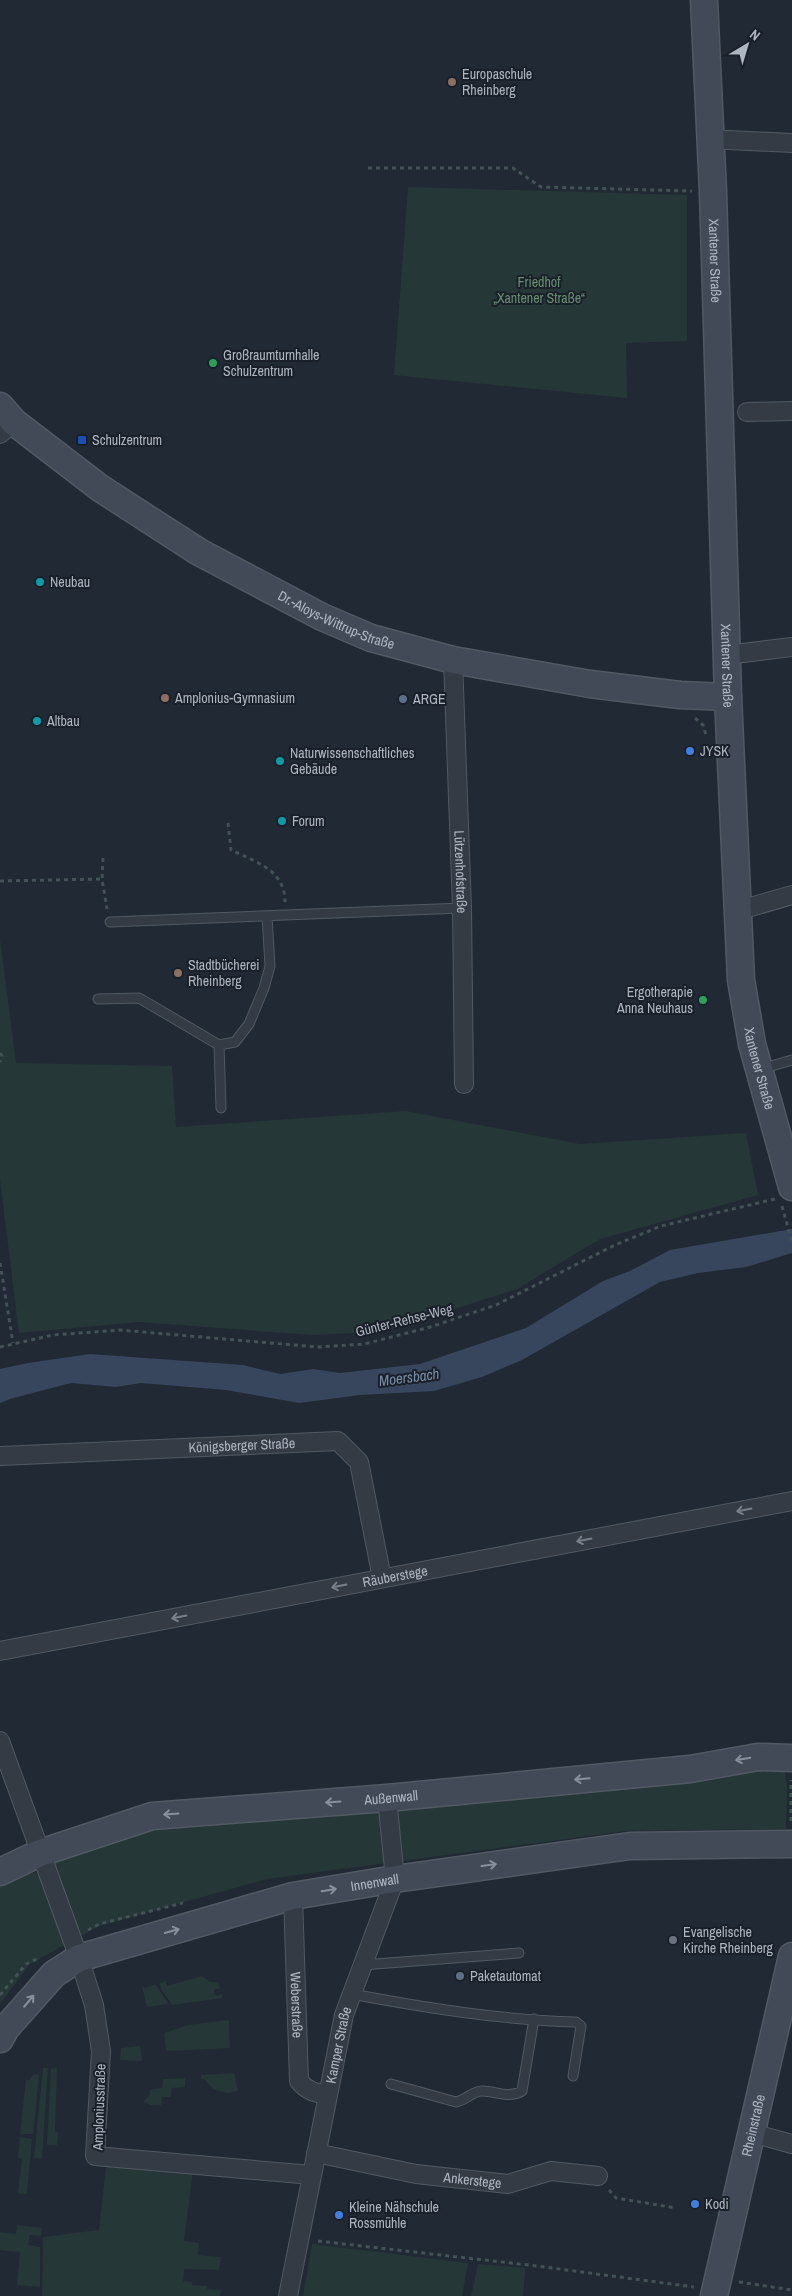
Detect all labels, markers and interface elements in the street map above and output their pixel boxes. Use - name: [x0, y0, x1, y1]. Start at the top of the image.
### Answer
- north arrow: [722, 20, 772, 70]
- text: N: [746, 25, 764, 44]
- place label: Europaschule Rheinberg: [462, 65, 532, 99]
- marker: Europaschule Rheinberg: [446, 76, 458, 88]
- street label: Xantener Straße: [705, 218, 725, 303]
- park label: Friedhof „Xantener Straße“: [493, 273, 585, 307]
- place label: Großraumturnhalle Schulzentrum: [223, 346, 319, 380]
- marker: Großraumturnhalle Schulzentrum: [207, 357, 219, 369]
- place label: Schulzentrum: [92, 431, 162, 449]
- marker: Schulzentrum: [76, 434, 88, 446]
- place label: Neubau: [50, 573, 90, 591]
- marker: Neubau: [34, 576, 46, 588]
- street label: Dr.-Aloys-Wittrup-Straße: [275, 586, 396, 653]
- street label: Xantener Straße: [717, 623, 737, 708]
- place label: Amplonius-Gymnasium: [174, 689, 295, 707]
- place label: ARGE: [412, 690, 446, 708]
- marker: Amplonius-Gymnasium: [159, 692, 171, 704]
- marker: ARGE: [397, 693, 409, 705]
- place label: Altbau: [46, 712, 80, 730]
- marker: Altbau: [31, 715, 43, 727]
- place label: JYSK: [700, 742, 729, 760]
- place label: Naturwissenschaftliches Gebäude: [290, 744, 415, 778]
- marker: JYSK: [684, 745, 696, 757]
- marker: Naturwissenschaftliches Gebäude: [274, 755, 286, 767]
- place label: Forum: [292, 812, 325, 830]
- marker: Forum: [276, 815, 288, 827]
- street label: Lützenhofstraße: [450, 830, 471, 913]
- place label: Stadtbücherei Rheinberg: [188, 956, 259, 990]
- marker: Stadtbücherei Rheinberg: [172, 967, 184, 979]
- place label: Ergotherapie Anna Neuhaus: [616, 983, 693, 1017]
- marker: Ergotherapie Anna Neuhaus: [697, 994, 709, 1006]
- street label: Xantener Straße: [740, 1026, 779, 1111]
- street label: Günter-Rehse-Weg: [354, 1299, 455, 1341]
- water label: Moersbach: [378, 1363, 441, 1391]
- street label: Königsberger Straße: [188, 1434, 295, 1457]
- one-way arrow: [736, 1506, 752, 1516]
- one-way arrow: [577, 1536, 593, 1546]
- street label: Räuberstege: [361, 1561, 429, 1591]
- one-way arrow: [331, 1582, 347, 1592]
- one-way arrow: [171, 1612, 187, 1622]
- one-way arrow: [736, 1755, 752, 1765]
- one-way arrow: [575, 1774, 591, 1784]
- street label: Außenwall: [363, 1786, 419, 1809]
- one-way arrow: [326, 1797, 342, 1807]
- one-way arrow: [164, 1809, 180, 1819]
- one-way arrow: [481, 1860, 497, 1870]
- street label: Innenwall: [349, 1870, 400, 1895]
- one-way arrow: [320, 1885, 336, 1895]
- place label: Evangelische Kirche Rheinberg: [683, 1923, 774, 1957]
- one-way arrow: [163, 1925, 179, 1935]
- marker: Evangelische Kirche Rheinberg: [667, 1934, 679, 1946]
- place label: Paketautomat: [470, 1967, 541, 1985]
- marker: Paketautomat: [454, 1970, 466, 1982]
- street label: Weberstraße: [286, 1972, 307, 2038]
- one-way arrow: [24, 1994, 35, 2007]
- street label: Kamper Straße: [322, 2004, 355, 2085]
- street label: Amploniusstraße: [88, 2063, 110, 2152]
- street label: Rheinstraße: [737, 2093, 769, 2158]
- street label: Ankerstege: [442, 2168, 502, 2192]
- place label: Kodi: [705, 2195, 729, 2213]
- place label: Kleine Nähschule Rossmühle: [349, 2198, 439, 2232]
- marker: Kodi: [689, 2198, 701, 2210]
- marker: Kleine Nähschule Rossmühle: [333, 2209, 345, 2221]

